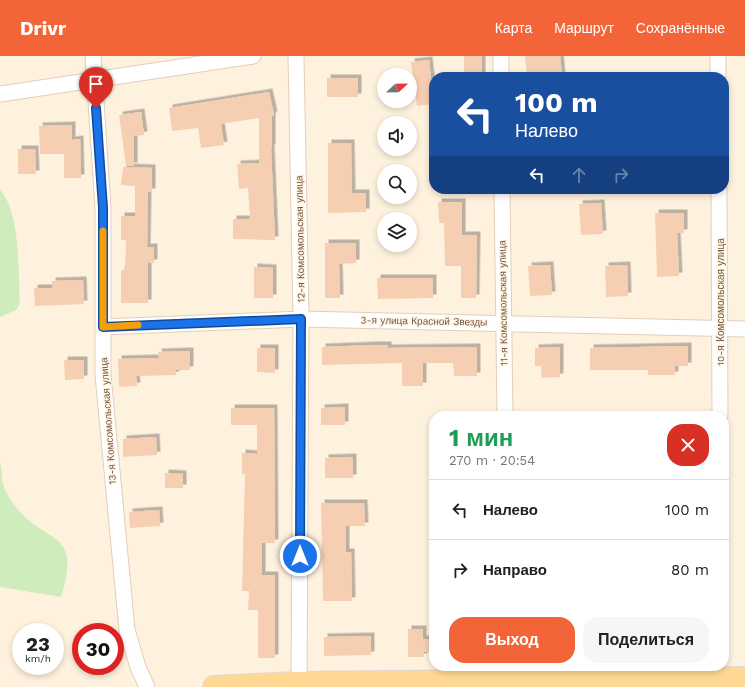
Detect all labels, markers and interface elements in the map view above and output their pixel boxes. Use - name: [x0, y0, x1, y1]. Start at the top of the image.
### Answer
- text: Drivr: [20, 17, 66, 40]
- text: Карта: [495, 20, 532, 36]
- text: Маршрут: [554, 20, 614, 36]
- text: Сохранённые: [636, 20, 725, 36]
- pin: [79, 67, 113, 108]
- north arrow: [377, 68, 417, 108]
- map controls: [377, 68, 417, 252]
- icon: arrive: [85, 73, 107, 95]
- text: 100 m: [515, 86, 598, 119]
- icon: left: [449, 88, 501, 140]
- button: sound: [377, 116, 417, 156]
- text: Налево: [515, 120, 578, 141]
- button: search: [377, 164, 417, 204]
- icon: left: [526, 164, 548, 186]
- icon: ahead: [568, 164, 590, 186]
- icon: right: [610, 164, 632, 186]
- street label: 12-я Комсомольская улица: [293, 175, 307, 303]
- button: layers: [377, 212, 417, 252]
- street label: 10-я Комсомольская улица: [715, 238, 726, 366]
- street label: 11-я Комсомольская улица: [496, 240, 510, 366]
- street label: 3-я улица Красной Звезды: [361, 314, 487, 328]
- street label: 13-я Комсомольская улица: [98, 357, 118, 485]
- text: 1 мин: [449, 424, 513, 452]
- button: close: [667, 424, 709, 466]
- text: 270 m · 20:54: [449, 453, 535, 468]
- icon: left: [449, 499, 471, 521]
- text: Налево: [483, 501, 538, 519]
- text: 100 m: [665, 501, 709, 519]
- position arrow: [279, 535, 321, 577]
- icon: right: [449, 559, 471, 581]
- text: Направо: [483, 561, 547, 579]
- text: 80 m: [671, 561, 709, 579]
- button: Выход: [449, 617, 575, 663]
- button: Поделиться: [583, 617, 709, 663]
- speed limit sign: 30: [72, 623, 124, 675]
- text: 23: [26, 632, 50, 656]
- text: km/h: [25, 653, 51, 664]

